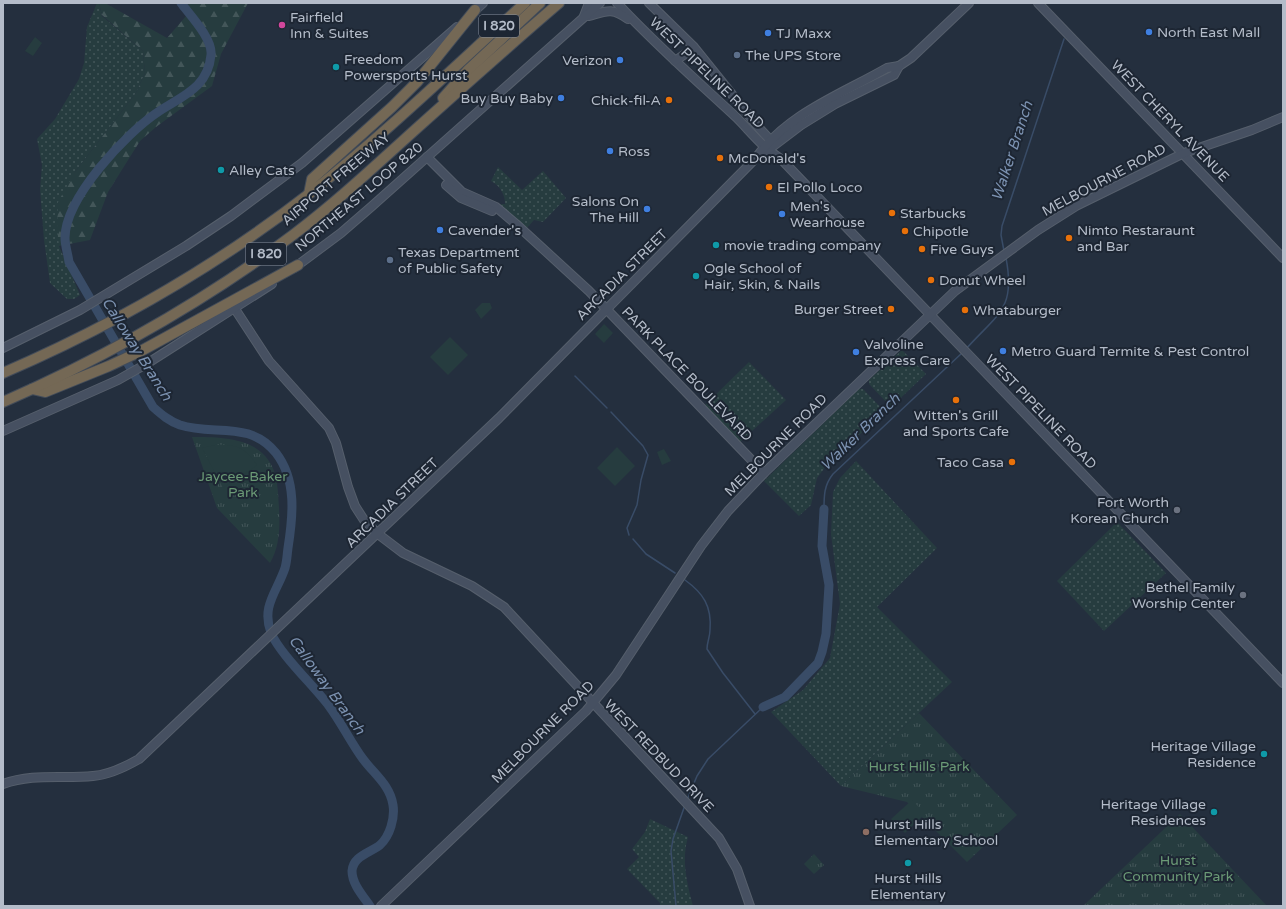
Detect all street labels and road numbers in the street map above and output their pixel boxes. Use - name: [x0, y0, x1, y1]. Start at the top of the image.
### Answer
- street label: WEST PIPELINE ROAD: [646, 14, 768, 132]
- road number: I 820: [479, 15, 519, 37]
- street label: WEST CHERYL AVENUE: [1107, 57, 1233, 185]
- street label: AIRPORT FREEWAY: [278, 129, 394, 229]
- street label: NORTHEAST LOOP 820: [292, 138, 426, 255]
- street label: MELBOURNE ROAD: [1039, 140, 1169, 220]
- street label: ARCADIA STREET: [573, 225, 672, 324]
- road number: I 820: [246, 243, 286, 265]
- street label: PARK PLACE BOULEVARD: [618, 303, 756, 445]
- street label: WEST PIPELINE ROAD: [982, 351, 1100, 473]
- street label: MELBOURNE ROAD: [721, 390, 831, 500]
- street label: ARCADIA STREET: [342, 454, 442, 552]
- street label: MELBOURNE ROAD: [488, 677, 598, 787]
- street label: WEST REDBUD DRIVE: [601, 696, 717, 816]

